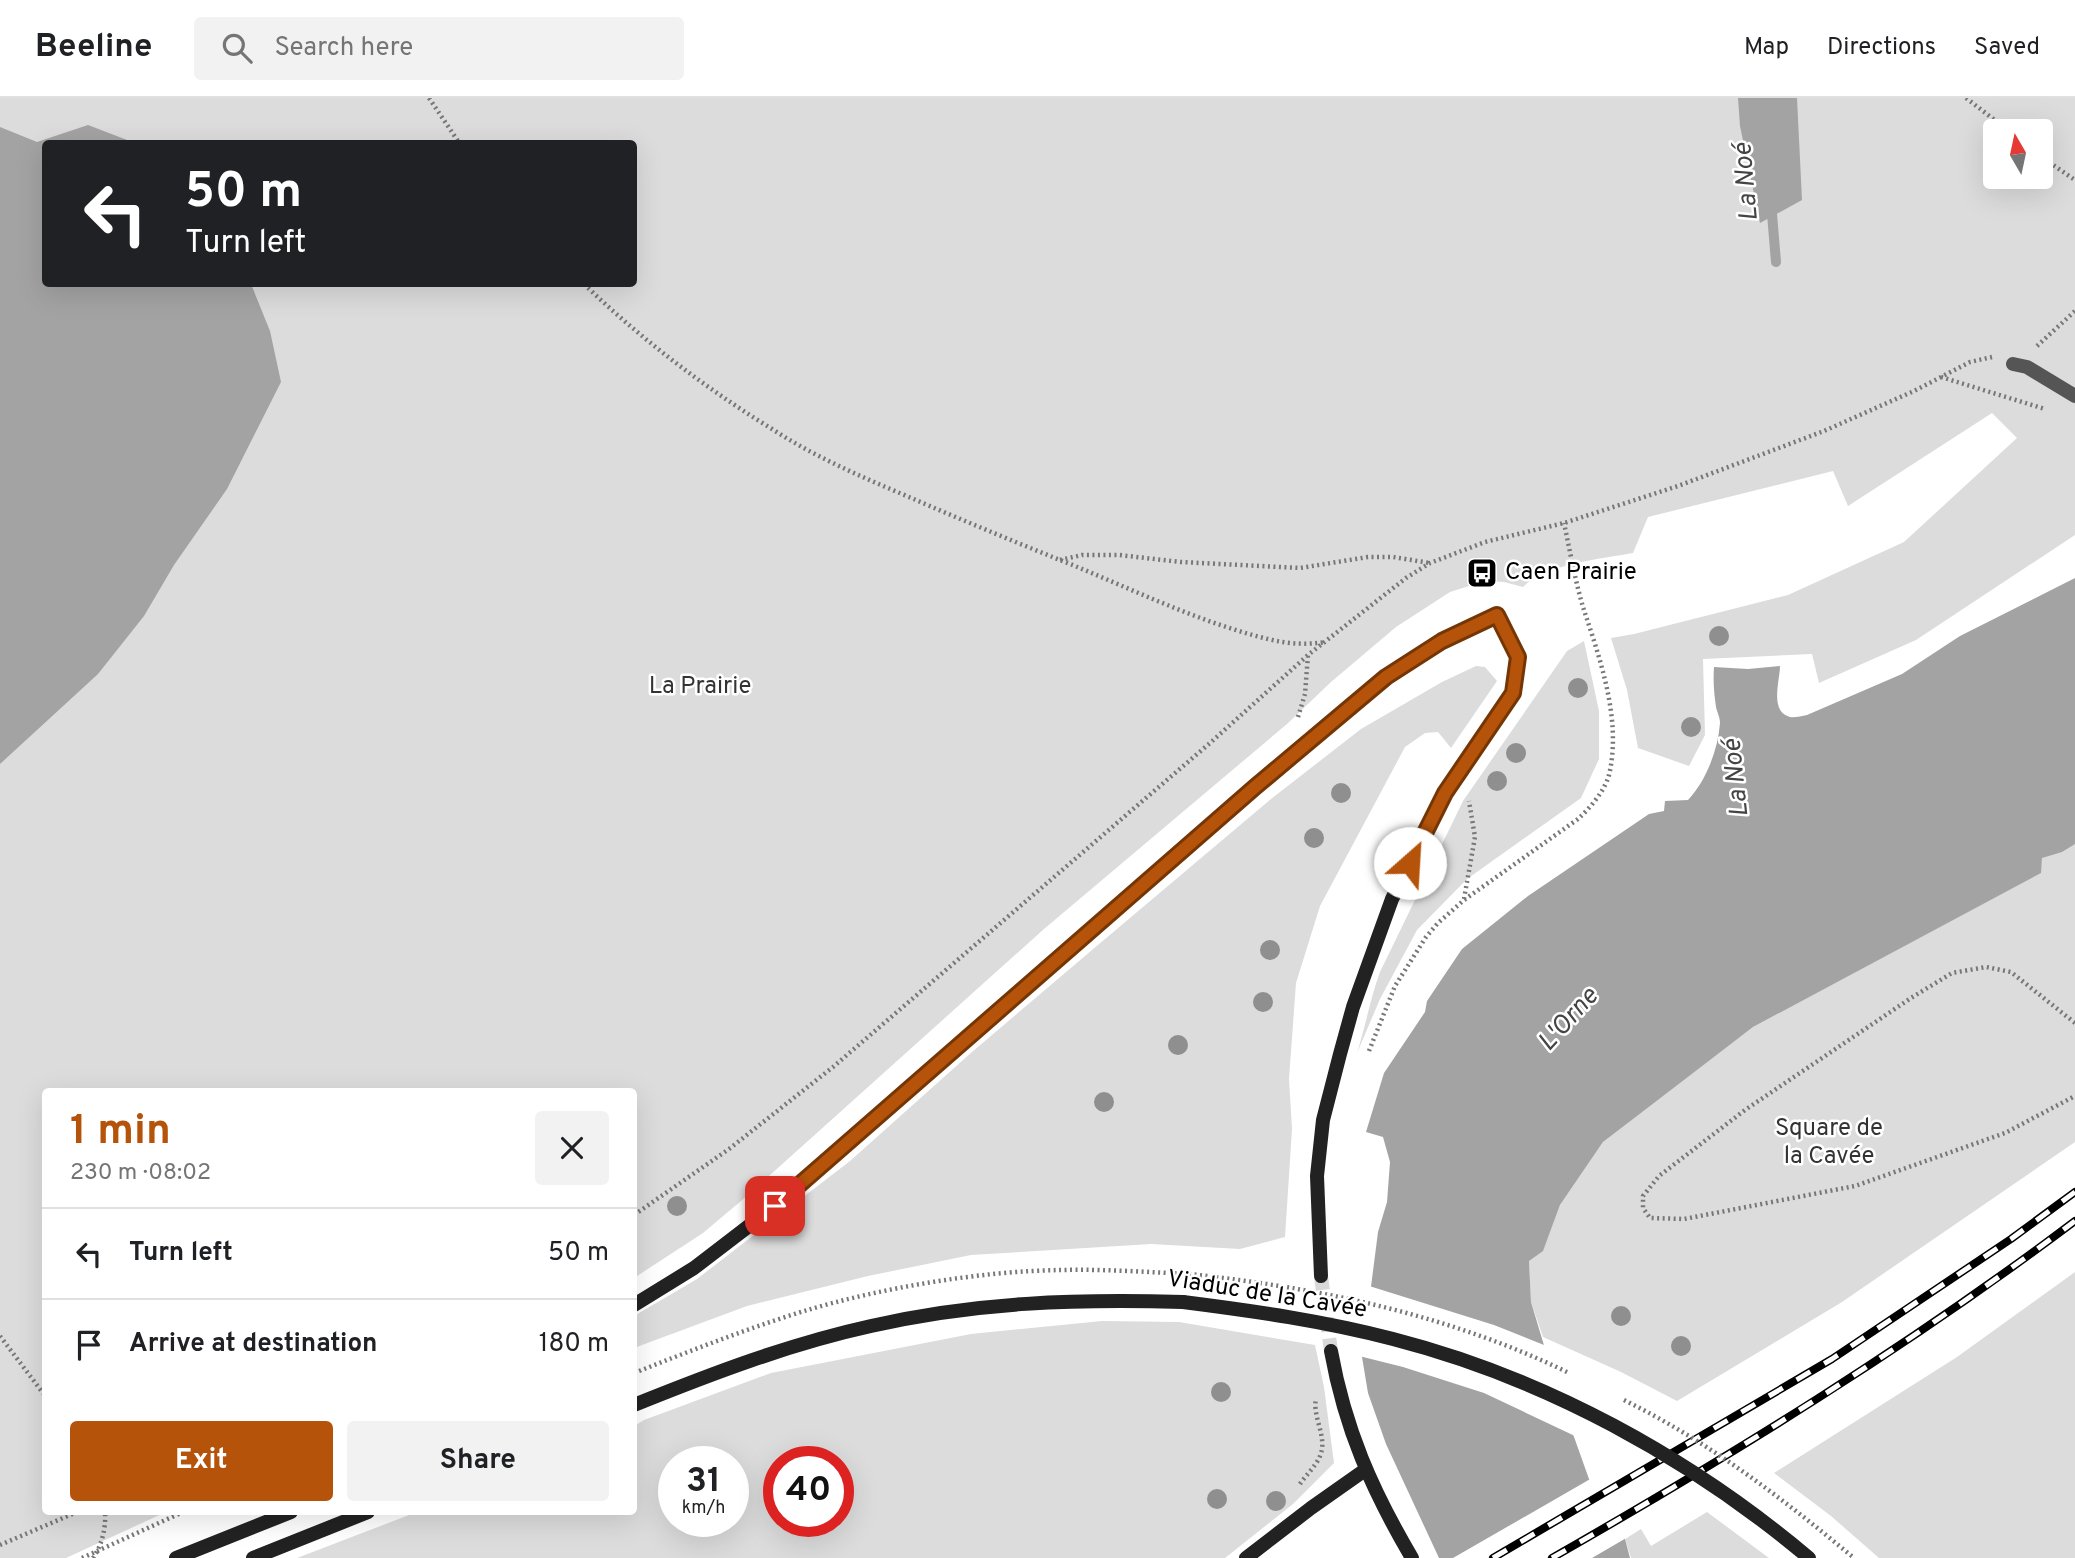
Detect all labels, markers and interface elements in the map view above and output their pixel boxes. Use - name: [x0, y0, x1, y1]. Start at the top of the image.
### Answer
- search box: [194, 17, 684, 80]
- text: Beeline: [35, 27, 152, 69]
- icon: search: [218, 29, 256, 67]
- text: Search here: [274, 32, 413, 65]
- text: Map: [1744, 33, 1789, 63]
- text: Directions: [1827, 33, 1936, 63]
- text: Saved: [1974, 33, 2040, 63]
- north arrow: [1983, 119, 2053, 189]
- map controls: [1983, 119, 2053, 189]
- water label: La Noé: [1727, 139, 1767, 222]
- text: 50 m: [185, 163, 302, 225]
- icon: left: [70, 168, 161, 259]
- text: Turn left: [185, 224, 306, 264]
- bus stop icon: Caen Prairie: [1465, 556, 1499, 590]
- place label: Caen Prairie: [1505, 558, 1637, 588]
- park label: La Prairie: [649, 672, 751, 702]
- water label: La Noé: [1716, 735, 1757, 819]
- position arrow: [1373, 826, 1447, 900]
- water label: L'Orne: [1532, 981, 1607, 1059]
- text: 1 min: [70, 1106, 171, 1159]
- button: close: [535, 1111, 609, 1185]
- park label: Square de la Cavée: [1775, 1114, 1883, 1172]
- text: 230 m · 08:02: [70, 1159, 211, 1188]
- pin: [745, 1176, 805, 1236]
- icon: arrive: [756, 1187, 794, 1225]
- icon: left: [70, 1235, 108, 1273]
- text: Turn left: [129, 1237, 233, 1270]
- text: 50 m: [548, 1237, 609, 1270]
- street label: Viaduc de la Cavée: [1165, 1264, 1369, 1326]
- icon: arrive: [70, 1326, 108, 1364]
- text: Arrive at destination: [129, 1328, 377, 1361]
- text: 180 m: [539, 1328, 609, 1361]
- button: Exit: [70, 1421, 333, 1501]
- button: Share: [347, 1421, 609, 1501]
- speed limit sign: 40: [763, 1446, 854, 1537]
- text: 31: [686, 1460, 721, 1504]
- text: km/h: [682, 1497, 725, 1520]

